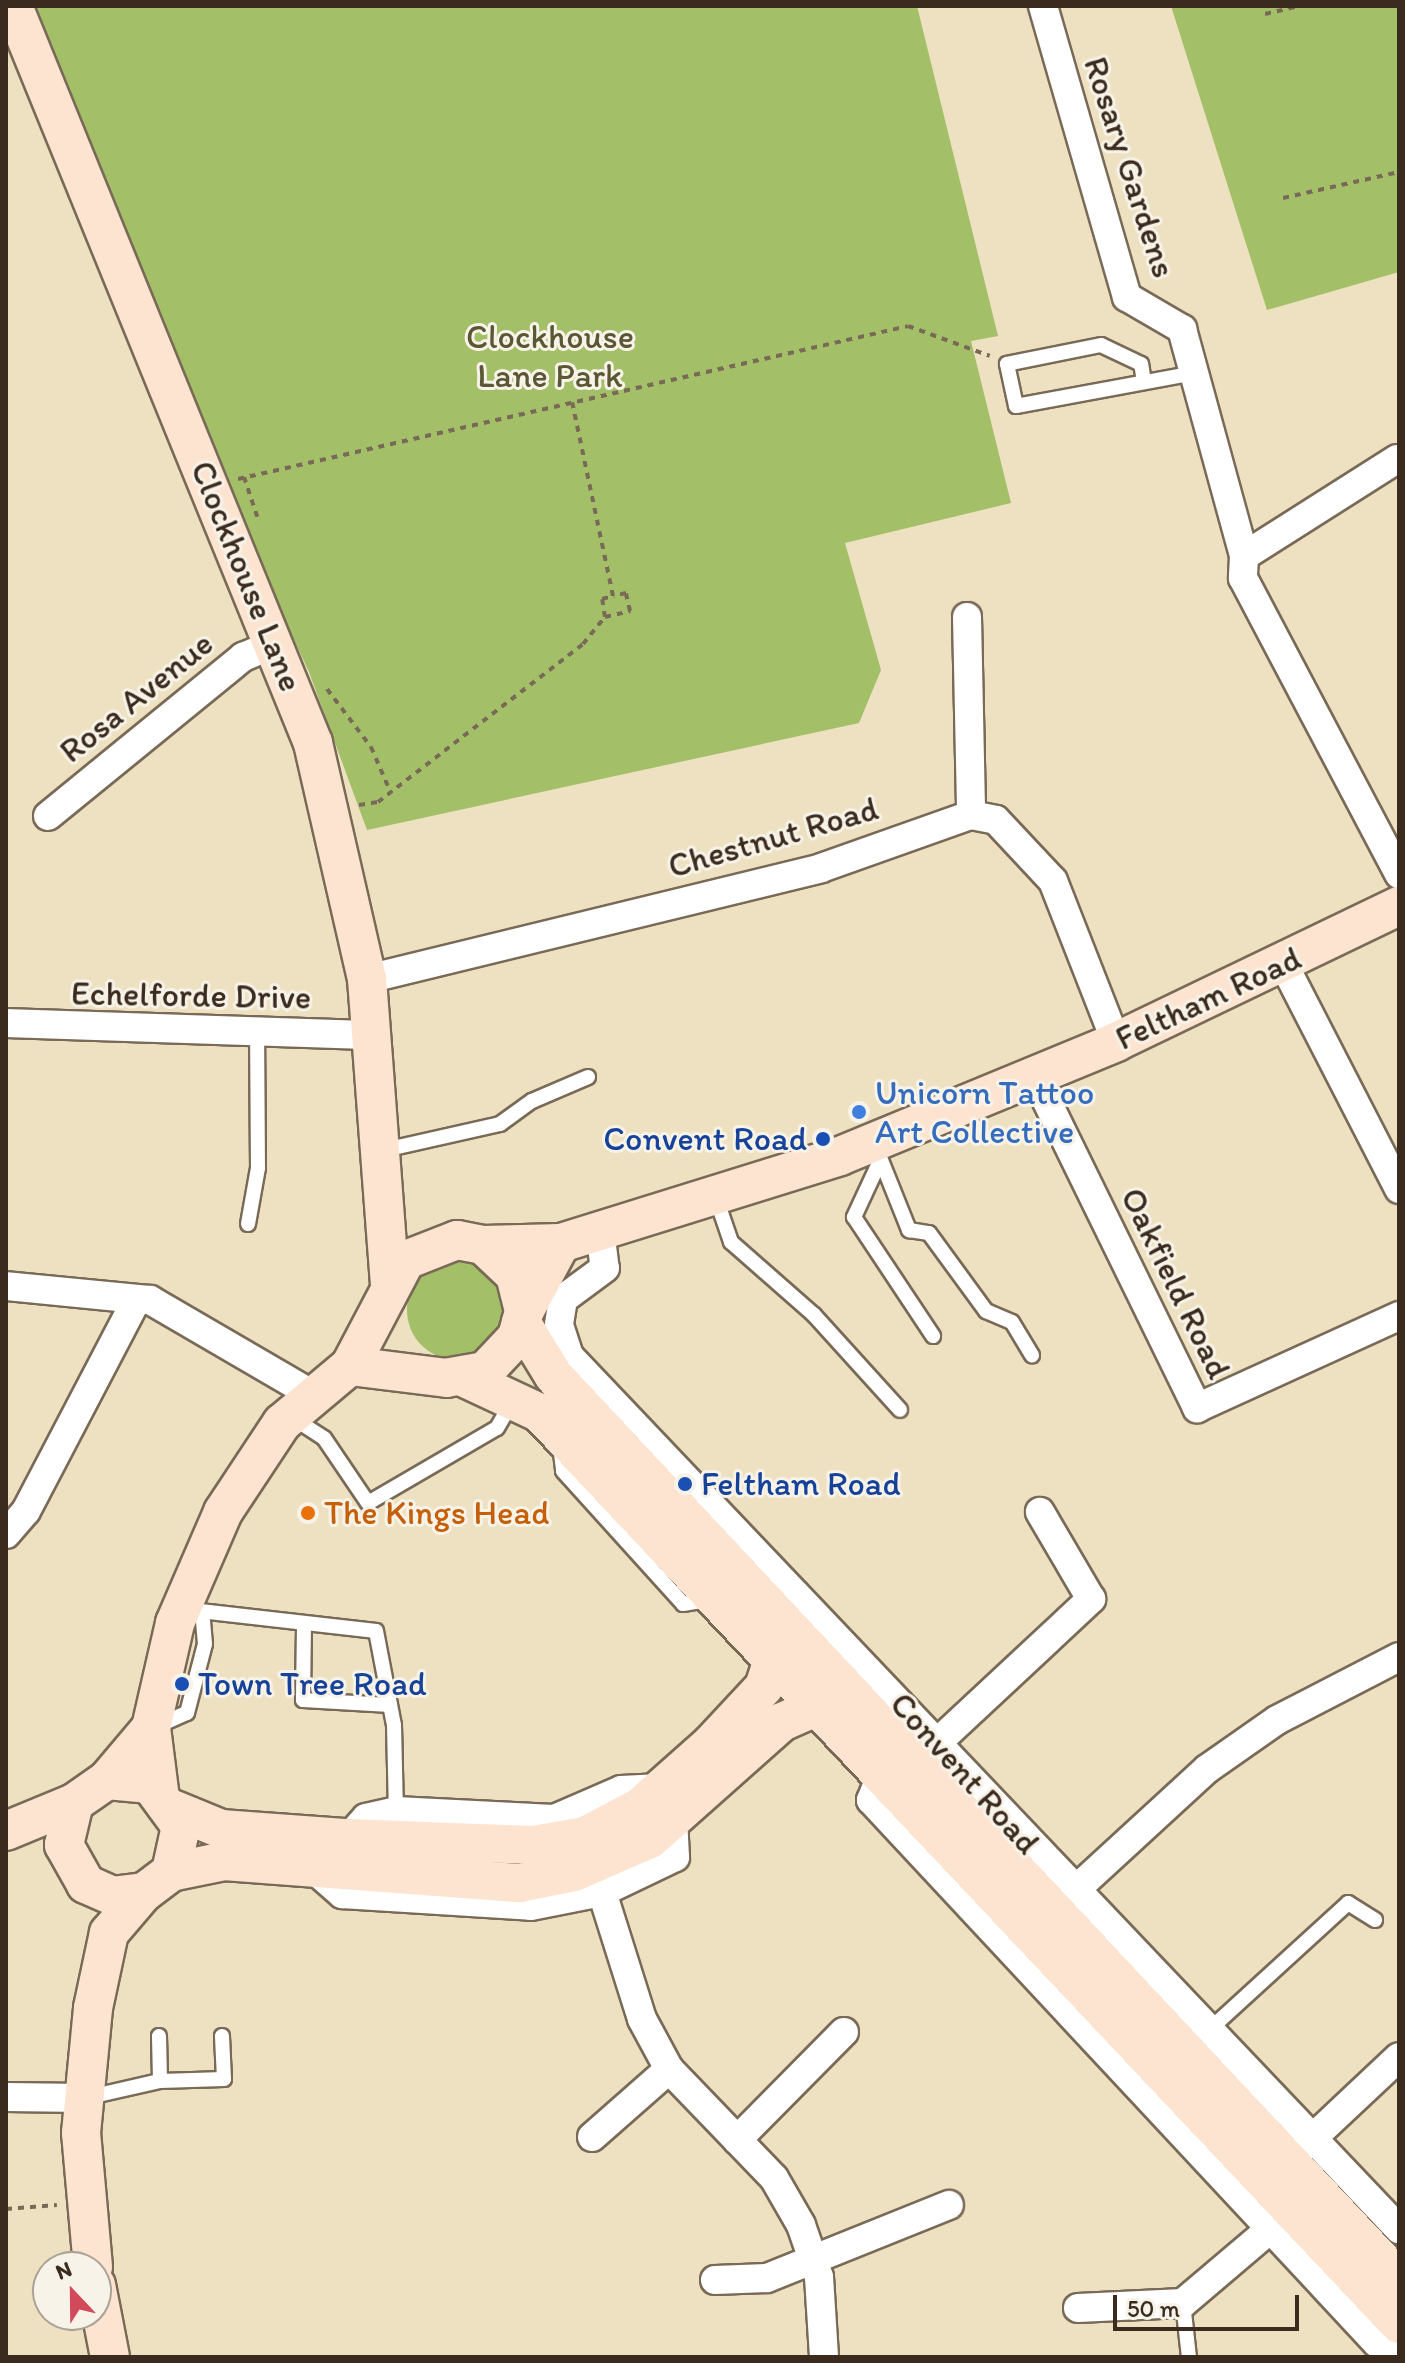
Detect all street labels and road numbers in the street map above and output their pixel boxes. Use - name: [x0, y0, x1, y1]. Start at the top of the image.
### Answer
- street label: Rosary Gardens: [1075, 52, 1185, 282]
- street label: Clockhouse Lane: [182, 454, 312, 698]
- street label: Rosa Avenue: [52, 623, 220, 771]
- street label: Chestnut Road: [664, 788, 882, 886]
- street label: Feltham Road: [1109, 937, 1307, 1059]
- street label: Echelforde Drive: [71, 973, 311, 1017]
- street label: Oakfield Road: [1112, 1181, 1240, 1385]
- street label: Convent Road: [882, 1684, 1048, 1862]

